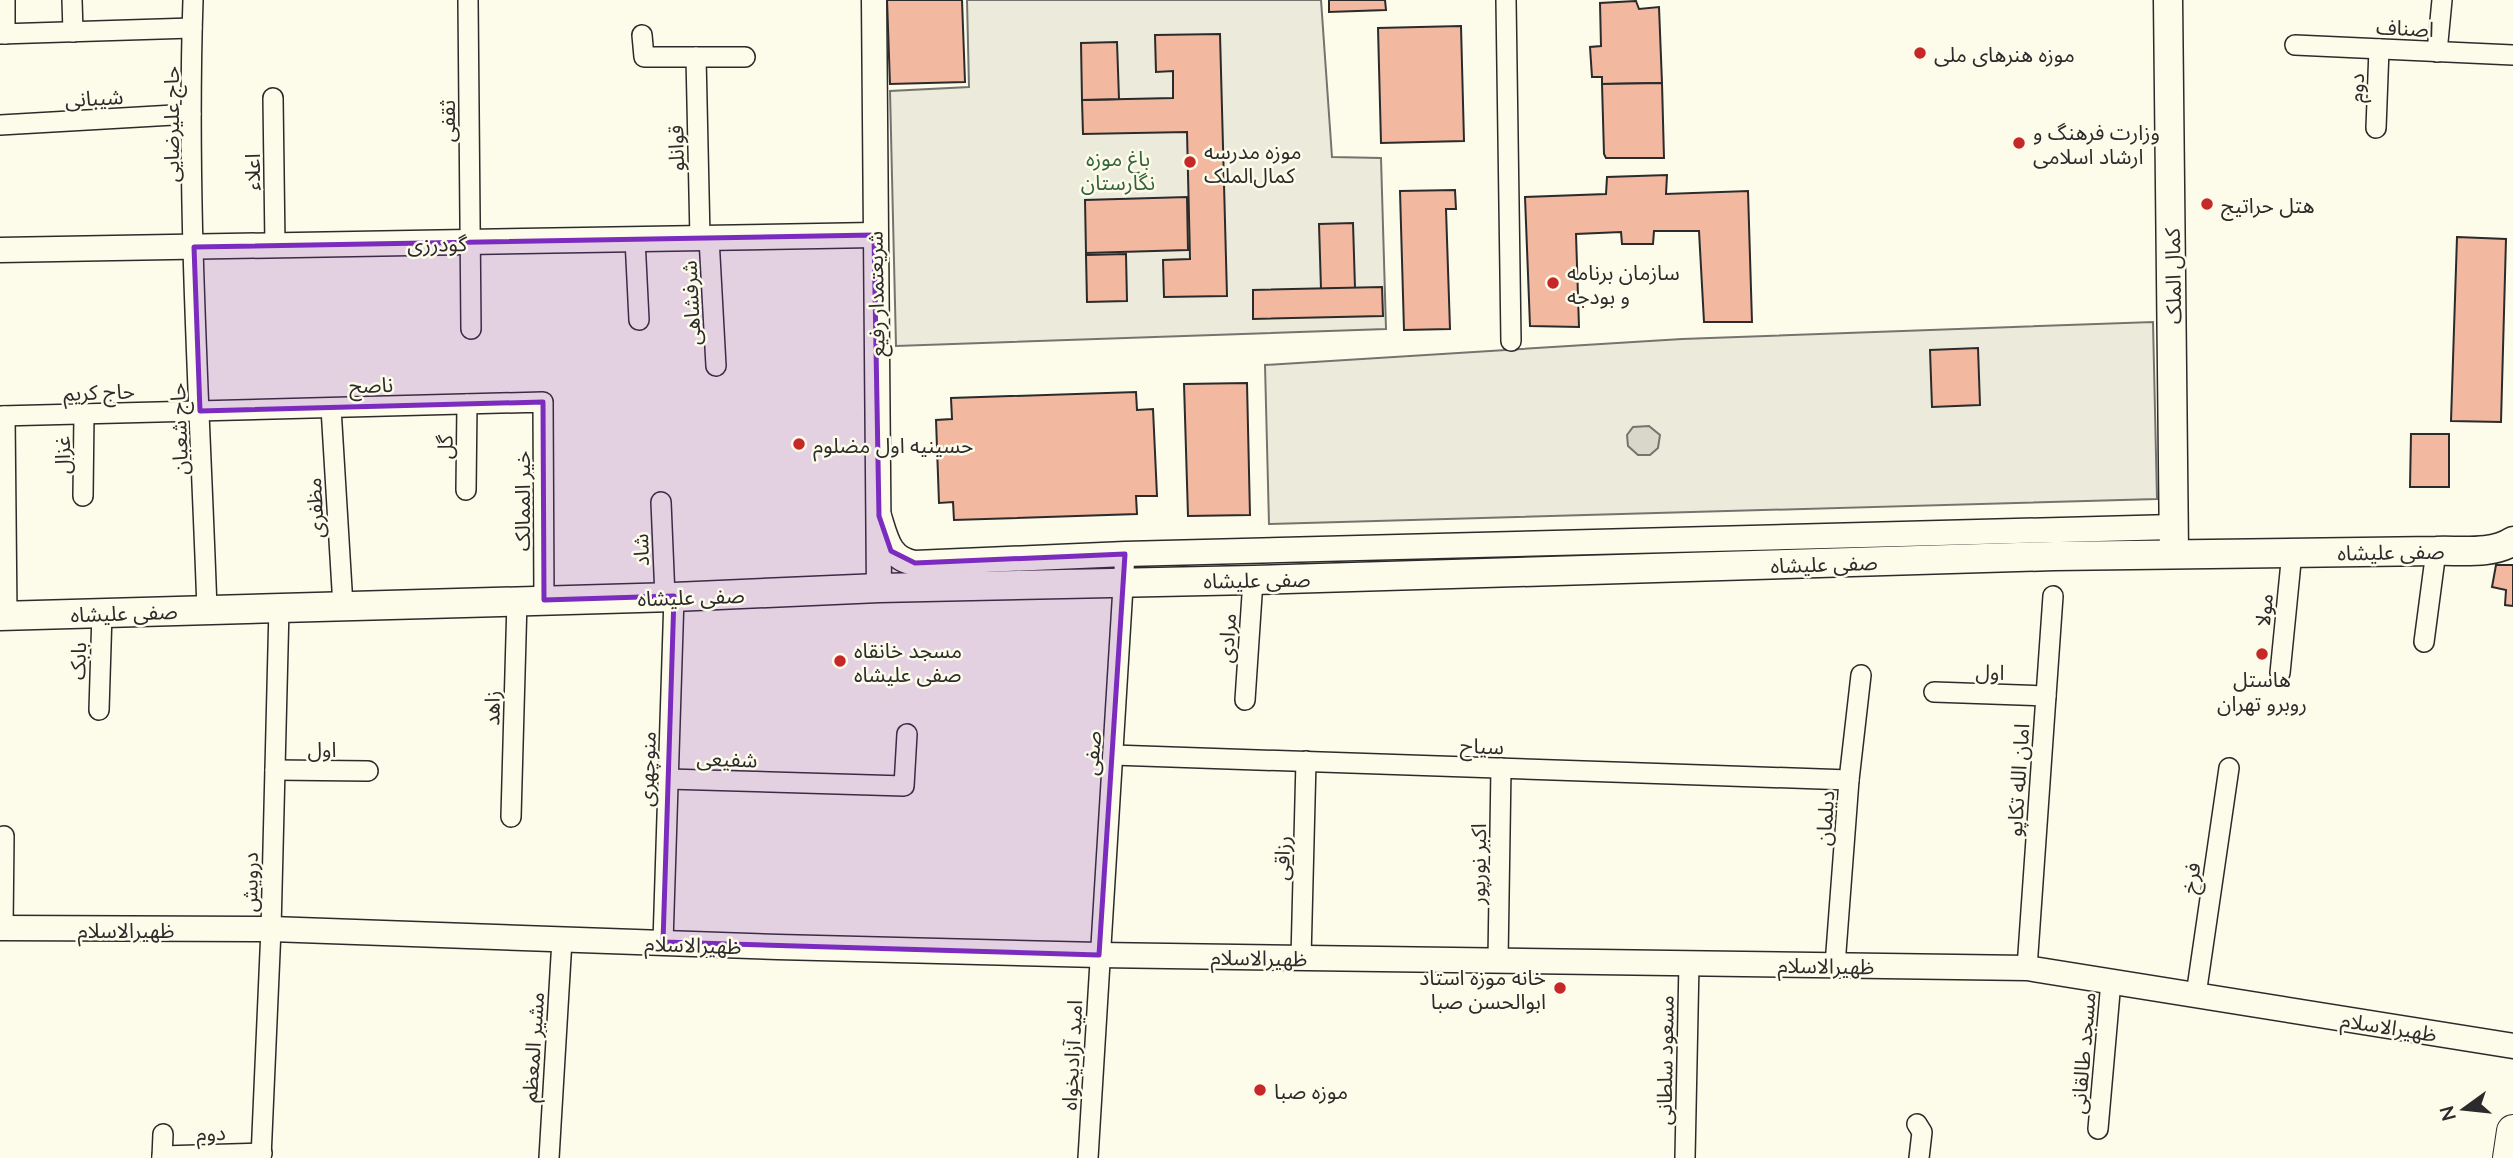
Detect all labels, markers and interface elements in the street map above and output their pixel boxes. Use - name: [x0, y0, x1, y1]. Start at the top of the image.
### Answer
- street label: اصناف: [2375, 13, 2435, 41]
- place label: موزه هنرهای ملی: [1934, 41, 2075, 67]
- marker: موزه هنرهای ملی: [1912, 45, 1928, 61]
- street label: حاج علیرضایی: [158, 66, 187, 182]
- street label: دوم: [2342, 73, 2373, 103]
- street label: شیبانی: [64, 83, 124, 112]
- street label: ثقفی: [434, 100, 460, 142]
- place label: وزارت فرهنگ و ارشاد اسلامی: [2033, 119, 2160, 169]
- street label: قوانلو: [662, 125, 689, 171]
- marker: وزارت فرهنگ و ارشاد اسلامی: [2011, 135, 2027, 151]
- place label: موزه مدرسه کمال‌الملک: [1204, 138, 1302, 188]
- park label: باغ موزه نگارستان: [1081, 145, 1155, 195]
- street label: اعلاء: [239, 154, 264, 190]
- marker: موزه مدرسه کمال‌الملک: [1182, 154, 1198, 170]
- place label: هتل حراتیج: [2221, 192, 2315, 221]
- marker: هتل حراتیج: [2199, 196, 2215, 212]
- street label: کمال الملک: [2159, 227, 2186, 324]
- street label: گودرزی: [407, 230, 468, 257]
- street label: شریعتمدار رفیع: [861, 231, 893, 357]
- place label: سازمان برنامه و بودجه: [1567, 259, 1680, 309]
- street label: شرفشاهی: [675, 260, 706, 346]
- marker: سازمان برنامه و بودجه: [1545, 275, 1561, 291]
- street label: ناصح: [348, 371, 394, 401]
- street label: حاج کریم: [63, 377, 135, 409]
- street label: حاج شعبان: [164, 382, 196, 476]
- place label: حسینیه اول مضلوم: [813, 432, 973, 462]
- street label: گل: [431, 434, 458, 459]
- street label: غزال: [49, 436, 75, 474]
- marker: حسینیه اول مضلوم: [791, 436, 807, 452]
- street label: خیر الممالک: [509, 451, 535, 551]
- street label: مظفری: [300, 477, 329, 539]
- street label: شاد: [627, 533, 653, 567]
- street label: صفی علیشاه: [2337, 538, 2445, 565]
- street label: صفی علیشاه: [1770, 549, 1878, 578]
- street label: صفی علیشاه: [1203, 566, 1311, 593]
- street label: صفی علیشاه: [637, 582, 745, 611]
- street label: مولا: [2249, 592, 2278, 628]
- street label: صفی علیشاه: [70, 598, 178, 627]
- street label: مرادی: [1212, 612, 1241, 664]
- place label: مسجد خانقاه صفی علیشاه: [854, 637, 962, 687]
- street label: بابک: [64, 642, 90, 680]
- marker: هاستل روبرو تهران: [2254, 646, 2270, 662]
- marker: مسجد خانقاه صفی علیشاه: [832, 653, 848, 669]
- street label: اول: [1975, 658, 2005, 685]
- place label: هاستل روبرو تهران: [2217, 666, 2307, 716]
- street label: زاهد: [478, 690, 505, 726]
- street label: امان الله تکاپو: [2001, 723, 2036, 838]
- street label: صفی: [1077, 730, 1106, 776]
- street label: منوچهری: [632, 731, 662, 807]
- street label: سیاح: [1460, 732, 1504, 762]
- street label: اول: [308, 736, 336, 762]
- street label: شفیعی: [696, 744, 758, 773]
- street label: دیلمان: [1810, 790, 1839, 846]
- street label: اکبر نورپور: [1464, 823, 1492, 906]
- street label: رزاقی: [1267, 835, 1296, 881]
- street label: درویش: [236, 852, 263, 912]
- street label: فرخ: [2175, 861, 2209, 896]
- street label: ظهیرالاسلام: [78, 917, 174, 947]
- street label: ظهیرالاسلام: [644, 930, 742, 963]
- street label: ظهیرالاسلام: [1210, 944, 1308, 975]
- street label: ظهیرالاسلام: [1777, 952, 1875, 983]
- place label: خانه موزه استاد ابوالحسن صبا: [1419, 964, 1546, 1014]
- marker: خانه موزه استاد ابوالحسن صبا: [1552, 980, 1568, 996]
- street label: مشیر المعظم: [516, 991, 552, 1103]
- street label: مسجد طالقانی: [2064, 991, 2101, 1115]
- street label: مسعود سلطانی: [1650, 995, 1679, 1125]
- street label: امید آزادیخواه: [1056, 999, 1087, 1111]
- street label: ظهیرالاسلام: [2338, 1006, 2439, 1051]
- north arrow: [2429, 1074, 2499, 1144]
- place label: موزه صبا: [1274, 1078, 1348, 1104]
- marker: موزه صبا: [1252, 1082, 1268, 1098]
- text: N: [2434, 1103, 2460, 1124]
- street label: دوم: [196, 1119, 226, 1150]

